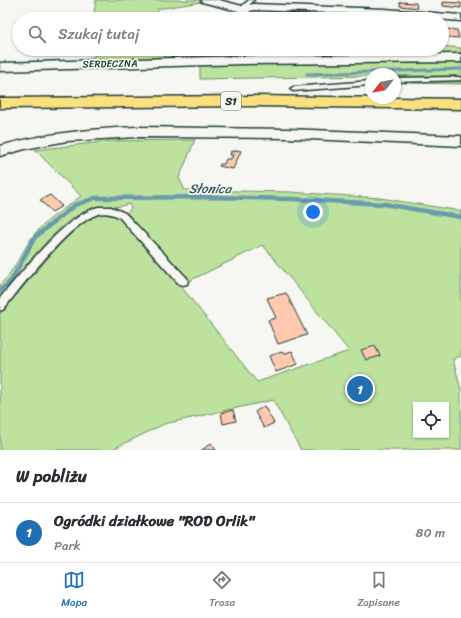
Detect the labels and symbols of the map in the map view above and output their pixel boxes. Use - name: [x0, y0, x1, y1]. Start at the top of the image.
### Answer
- street label: SERDECZNA: [82, 55, 138, 73]
- north arrow: [365, 68, 401, 104]
- road number: S1: [221, 92, 241, 110]
- water label: Słonica: [189, 177, 233, 200]
- your location: [303, 202, 323, 222]
- pin: 1: [347, 374, 373, 404]

